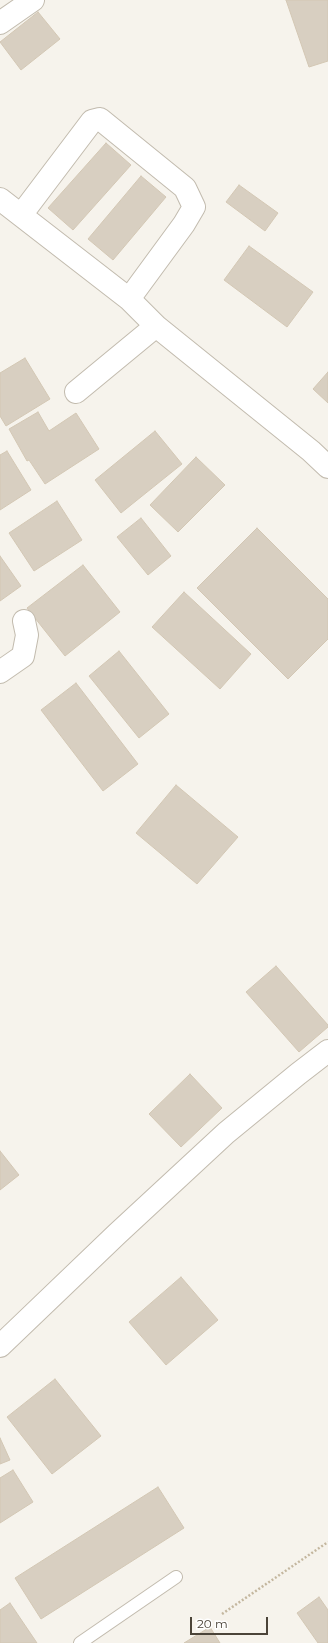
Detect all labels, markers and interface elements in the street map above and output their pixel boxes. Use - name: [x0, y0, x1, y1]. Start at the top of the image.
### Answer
- scale bar: [192, 1609, 270, 1635]
- text: 20 m: [197, 1616, 228, 1631]

